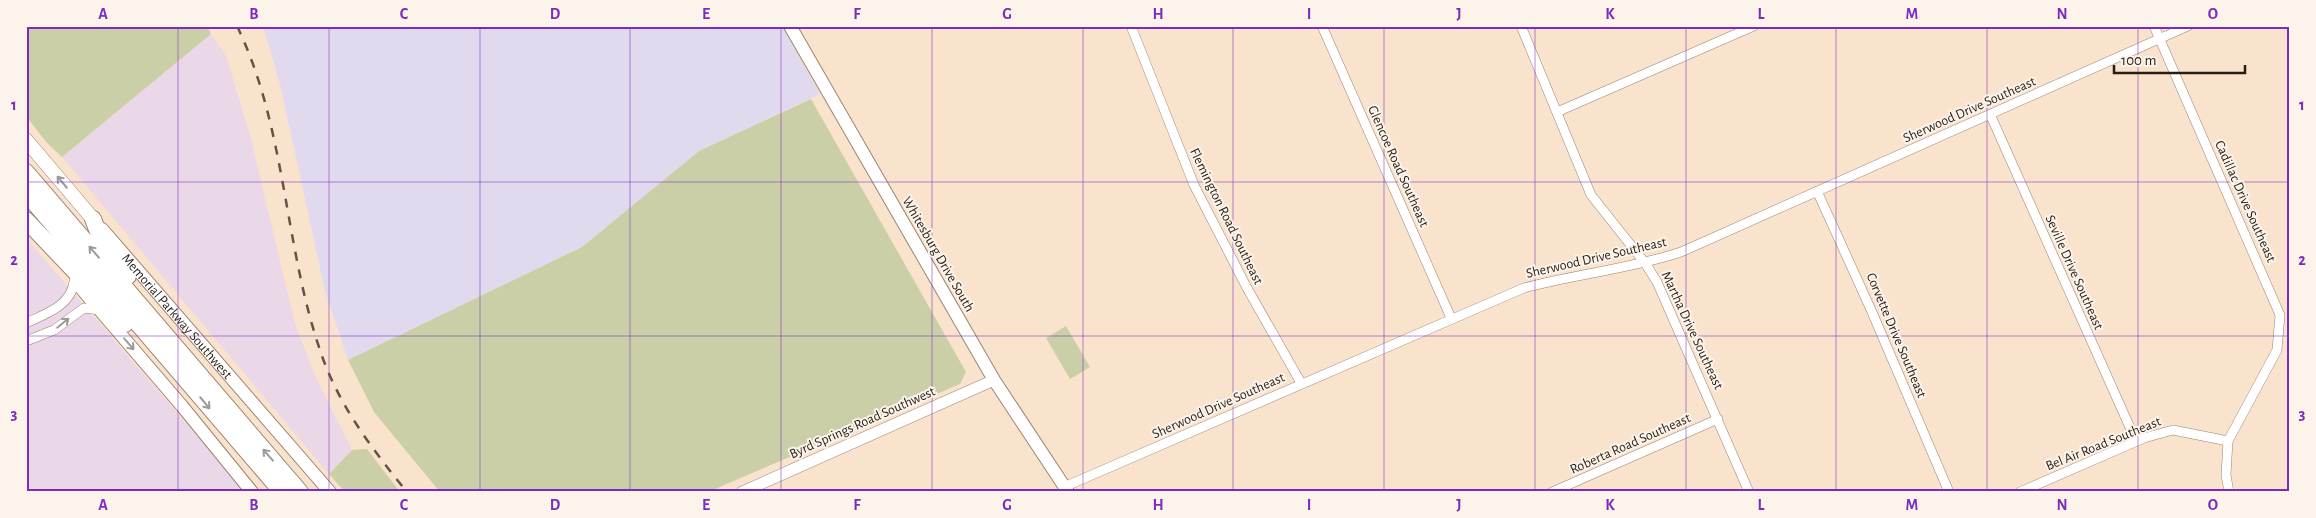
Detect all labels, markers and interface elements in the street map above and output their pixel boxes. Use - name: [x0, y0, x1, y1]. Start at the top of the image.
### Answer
- text: A: [98, 6, 108, 22]
- text: B: [249, 6, 259, 22]
- text: C: [400, 6, 409, 22]
- text: D: [550, 6, 561, 22]
- text: E: [702, 6, 710, 22]
- text: F: [853, 6, 861, 22]
- text: G: [1002, 6, 1012, 22]
- text: H: [1152, 6, 1164, 22]
- text: I: [1307, 6, 1311, 22]
- text: J: [1456, 6, 1462, 22]
- text: K: [1605, 6, 1615, 22]
- text: L: [1758, 6, 1765, 22]
- text: M: [1906, 6, 1918, 22]
- text: N: [2056, 6, 2068, 22]
- text: O: [2208, 6, 2218, 22]
- scale bar: [2114, 42, 2245, 74]
- text: 100 m: [2121, 53, 2156, 68]
- street label: Sherwood Drive Southeast: [1901, 74, 2038, 145]
- text: 1: [11, 97, 17, 113]
- text: 1: [2299, 97, 2305, 113]
- street label: Glencoe Road Southeast: [1365, 104, 1431, 230]
- street label: Cadillac Drive Southeast: [2212, 138, 2278, 265]
- street label: Flemington Road Southeast: [1187, 146, 1265, 287]
- one-way arrow: [57, 176, 68, 189]
- street label: Whitesburg Drive South: [899, 195, 977, 314]
- street label: Seville Drive Southeast: [2043, 213, 2106, 332]
- street label: Sherwood Drive Southeast: [1525, 235, 1668, 281]
- one-way arrow: [89, 245, 100, 258]
- street label: Memorial Parkway Southwest: [119, 251, 235, 382]
- text: 2: [10, 252, 18, 268]
- text: 2: [2298, 252, 2306, 268]
- street label: Martha Drive Southeast: [1659, 269, 1726, 392]
- street label: Corvette Drive Southeast: [1863, 271, 1929, 400]
- one-way arrow: [56, 317, 69, 328]
- one-way arrow: [123, 337, 134, 350]
- street label: Sherwood Drive Southeast: [1150, 370, 1287, 441]
- street label: Byrd Springs Road Southwest: [787, 384, 938, 461]
- one-way arrow: [200, 397, 211, 410]
- text: 3: [11, 406, 18, 422]
- text: 3: [2299, 406, 2306, 422]
- street label: Roberta Road Southeast: [1568, 411, 1693, 477]
- street label: Bel Air Road Southeast: [2044, 414, 2163, 473]
- one-way arrow: [263, 448, 274, 461]
- text: A: [98, 497, 108, 513]
- text: B: [249, 497, 259, 513]
- text: C: [400, 497, 409, 513]
- text: D: [550, 497, 561, 513]
- text: E: [702, 497, 710, 513]
- text: F: [853, 497, 861, 513]
- text: G: [1002, 497, 1012, 513]
- text: H: [1152, 497, 1164, 513]
- text: I: [1307, 497, 1311, 513]
- text: J: [1456, 497, 1462, 513]
- text: K: [1605, 497, 1615, 513]
- text: L: [1758, 497, 1765, 513]
- text: M: [1906, 497, 1918, 513]
- text: N: [2056, 497, 2068, 513]
- text: O: [2208, 497, 2218, 513]

